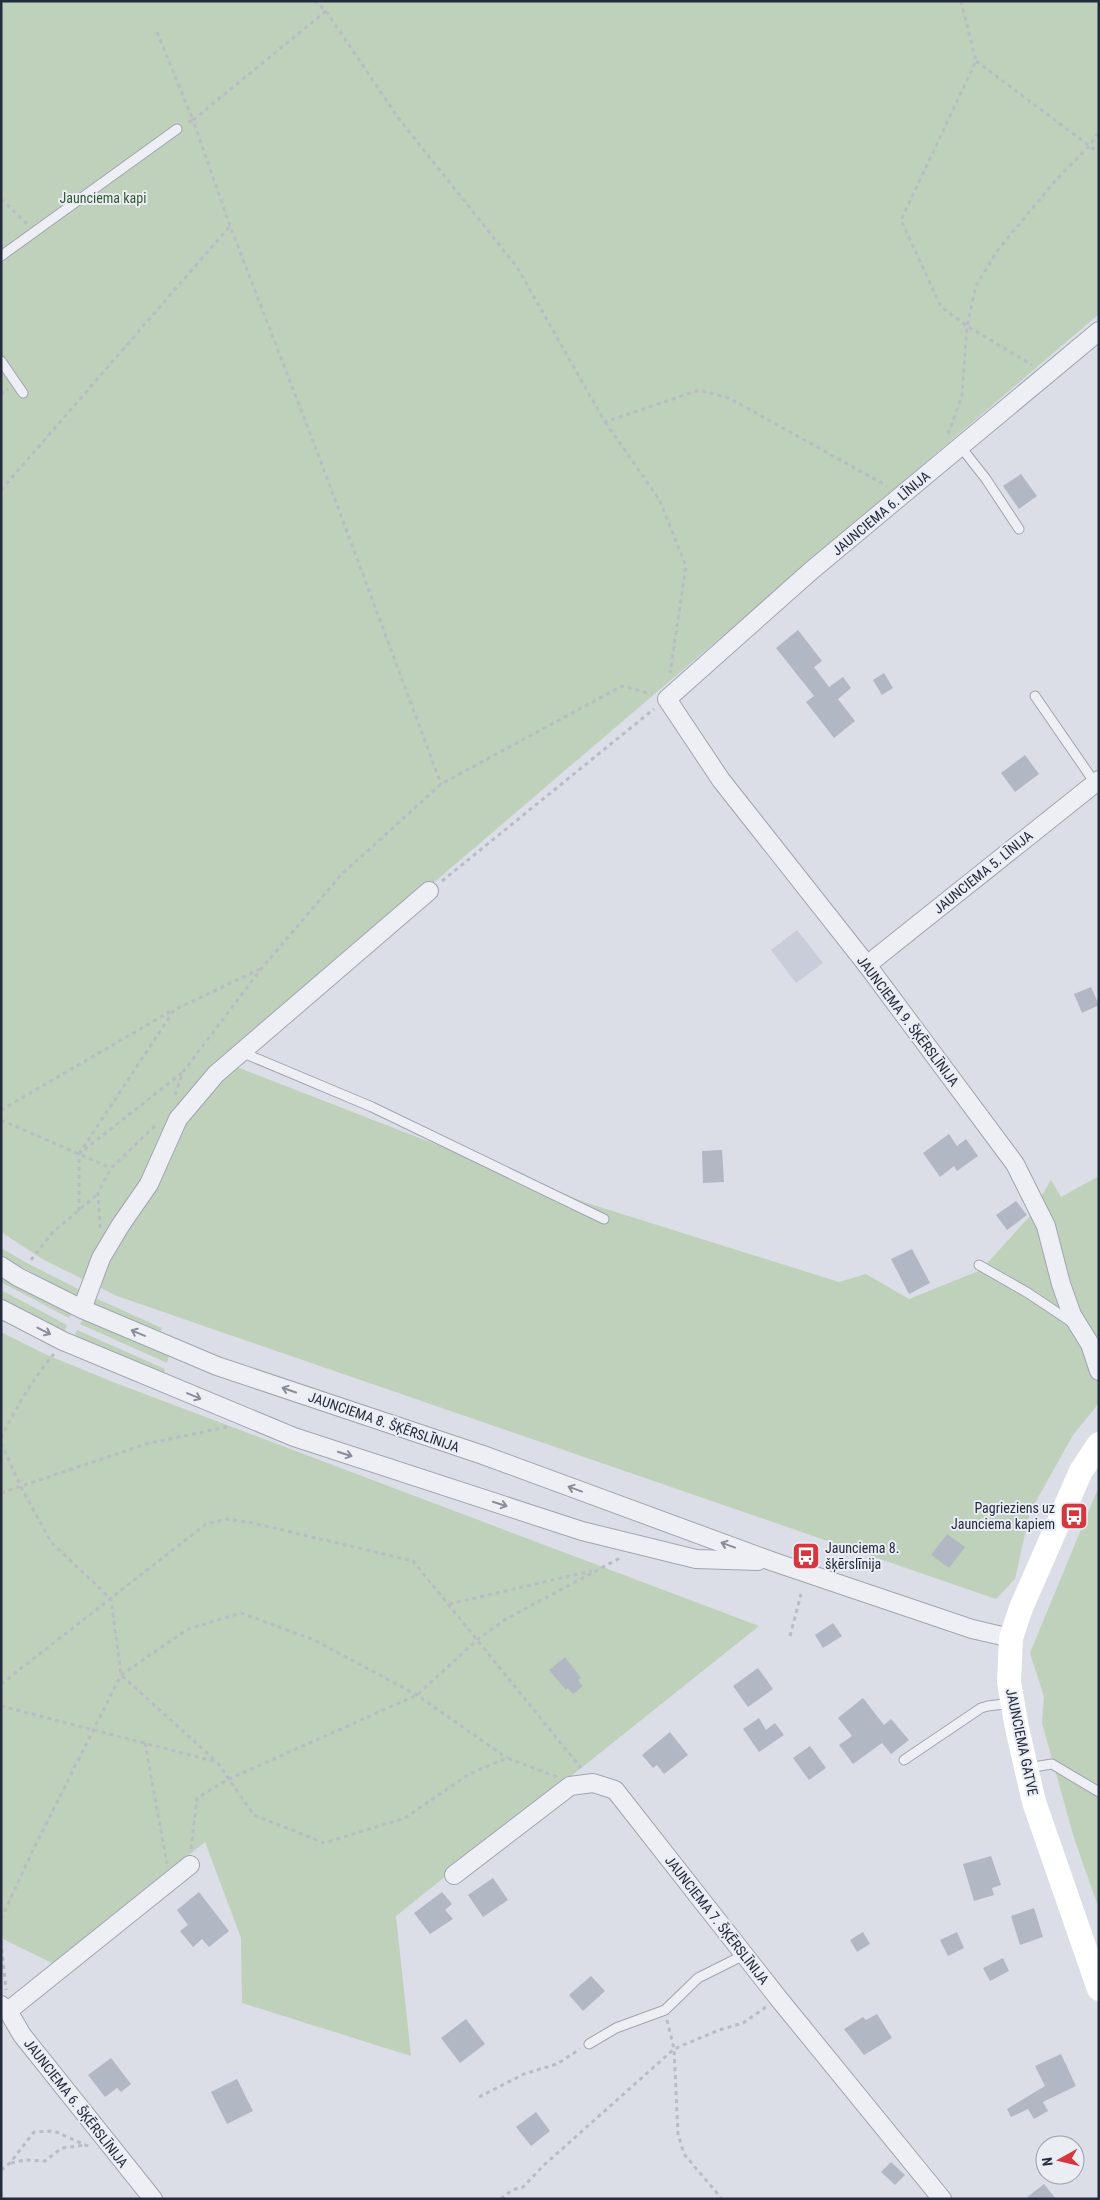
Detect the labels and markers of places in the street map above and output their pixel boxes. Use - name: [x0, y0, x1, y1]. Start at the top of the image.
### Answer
- place label: Pagrieziens uz Jaunciema kapiem: [951, 1500, 1055, 1532]
- bus stop icon: Pagrieziens uz Jaunciema kapiem: [1059, 1501, 1089, 1531]
- place label: Jaunciema 8. šķērslīnija: [825, 1540, 899, 1573]
- bus stop icon: Jaunciema 8. šķērslīnija: [791, 1541, 821, 1571]

